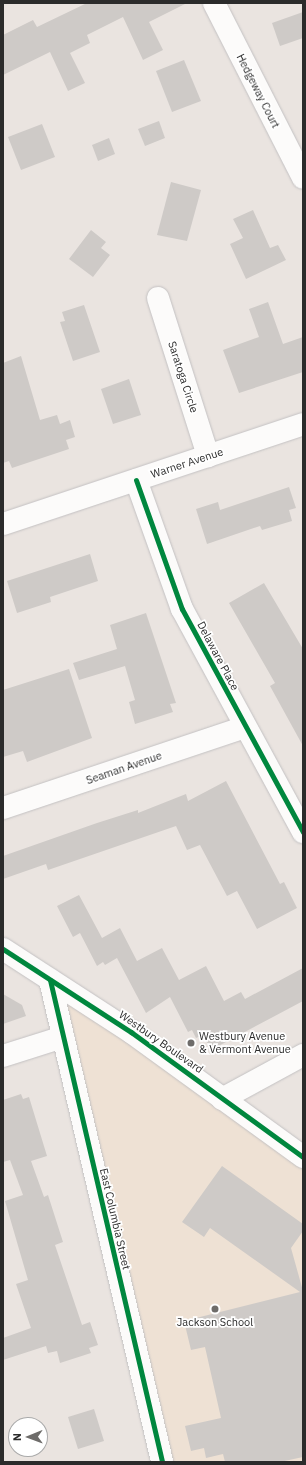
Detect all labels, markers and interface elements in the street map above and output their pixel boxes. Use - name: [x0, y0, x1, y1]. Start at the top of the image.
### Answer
- street label: Hedgeway Court: [234, 52, 282, 130]
- street label: Saratoga Circle: [165, 340, 201, 414]
- street label: Warner Avenue: [149, 445, 225, 481]
- street label: Delaware Place: [194, 619, 242, 693]
- street label: Seaman Avenue: [84, 749, 164, 787]
- street label: Westbury Boulevard: [116, 1008, 206, 1076]
- place label: Westbury Avenue & Vermont Avenue: [199, 1030, 291, 1056]
- marker: Westbury Avenue & Vermont Avenue: [186, 1038, 196, 1048]
- street label: East Columbia Street: [97, 1167, 133, 1271]
- marker: Jackson School: [210, 1304, 220, 1314]
- place label: Jackson School: [177, 1315, 253, 1329]
- north arrow: [8, 1417, 48, 1457]
- text: N: [10, 1433, 24, 1441]

